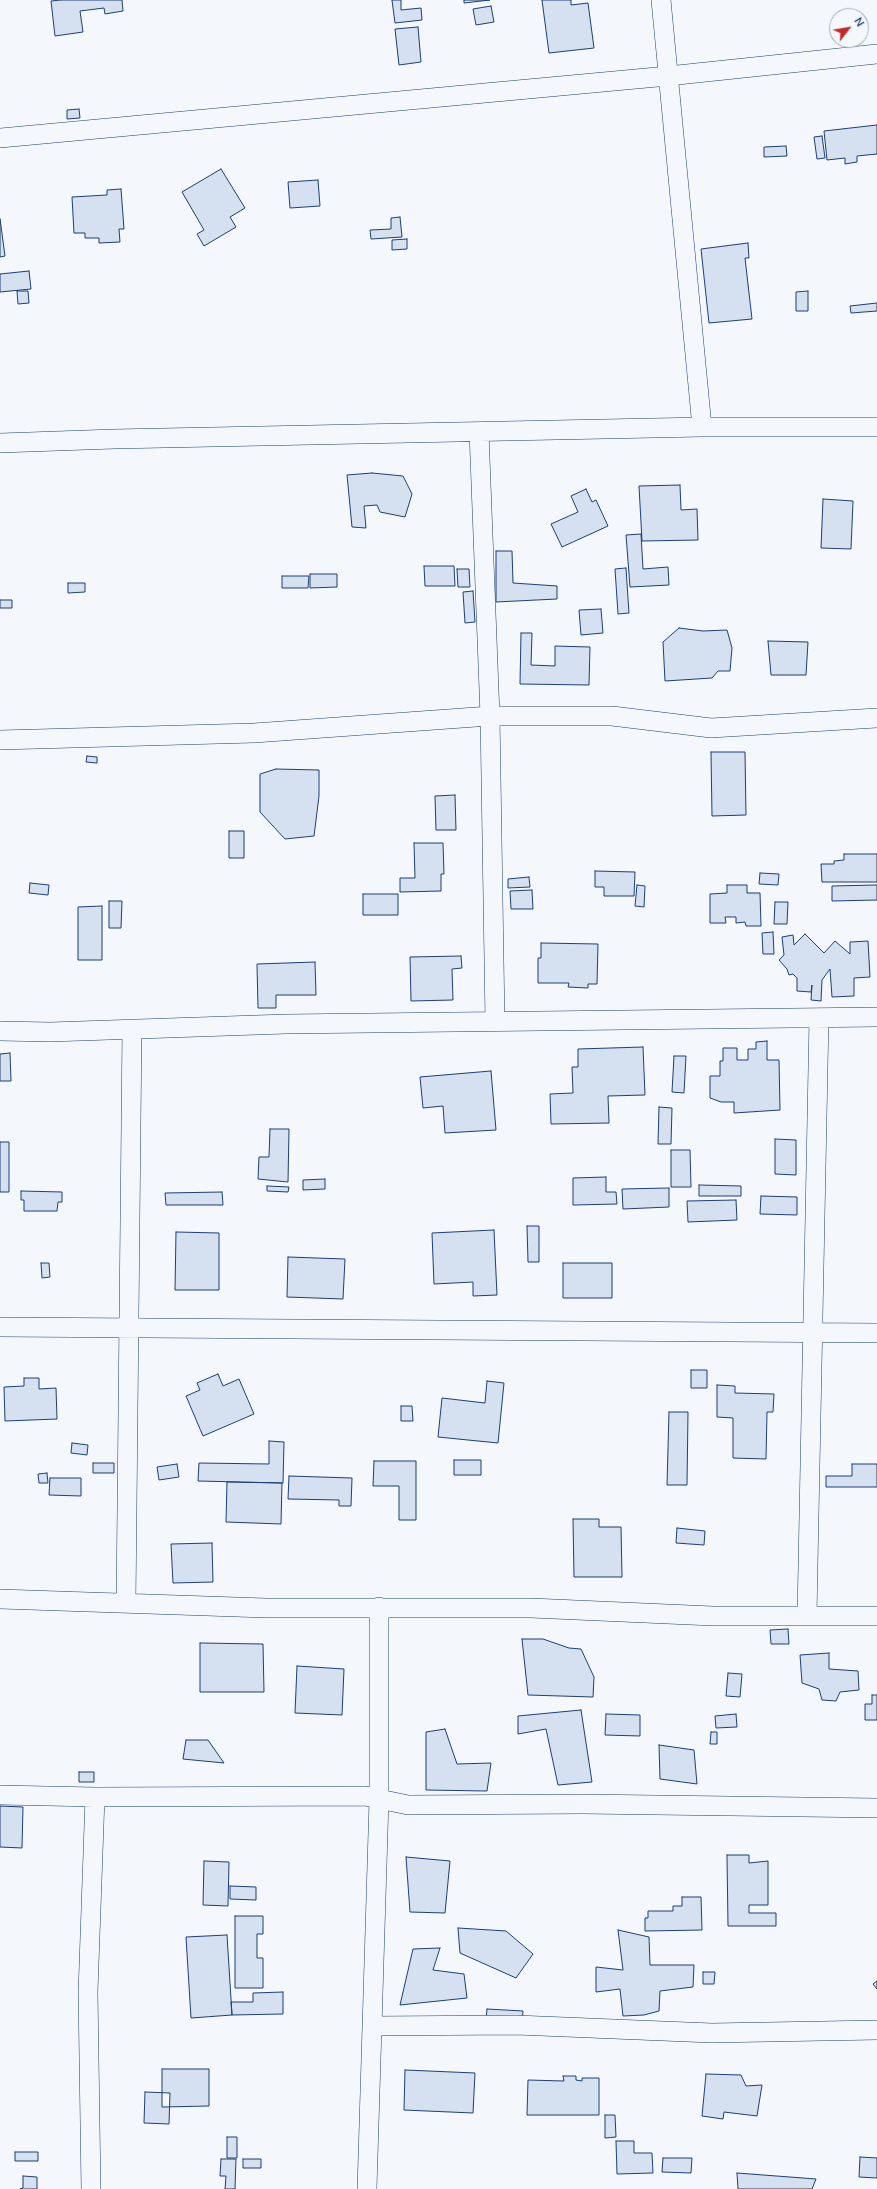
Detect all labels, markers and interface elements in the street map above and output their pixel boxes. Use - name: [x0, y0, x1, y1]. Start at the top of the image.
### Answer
- north arrow: [829, 8, 869, 48]
- text: N: [850, 15, 867, 29]

